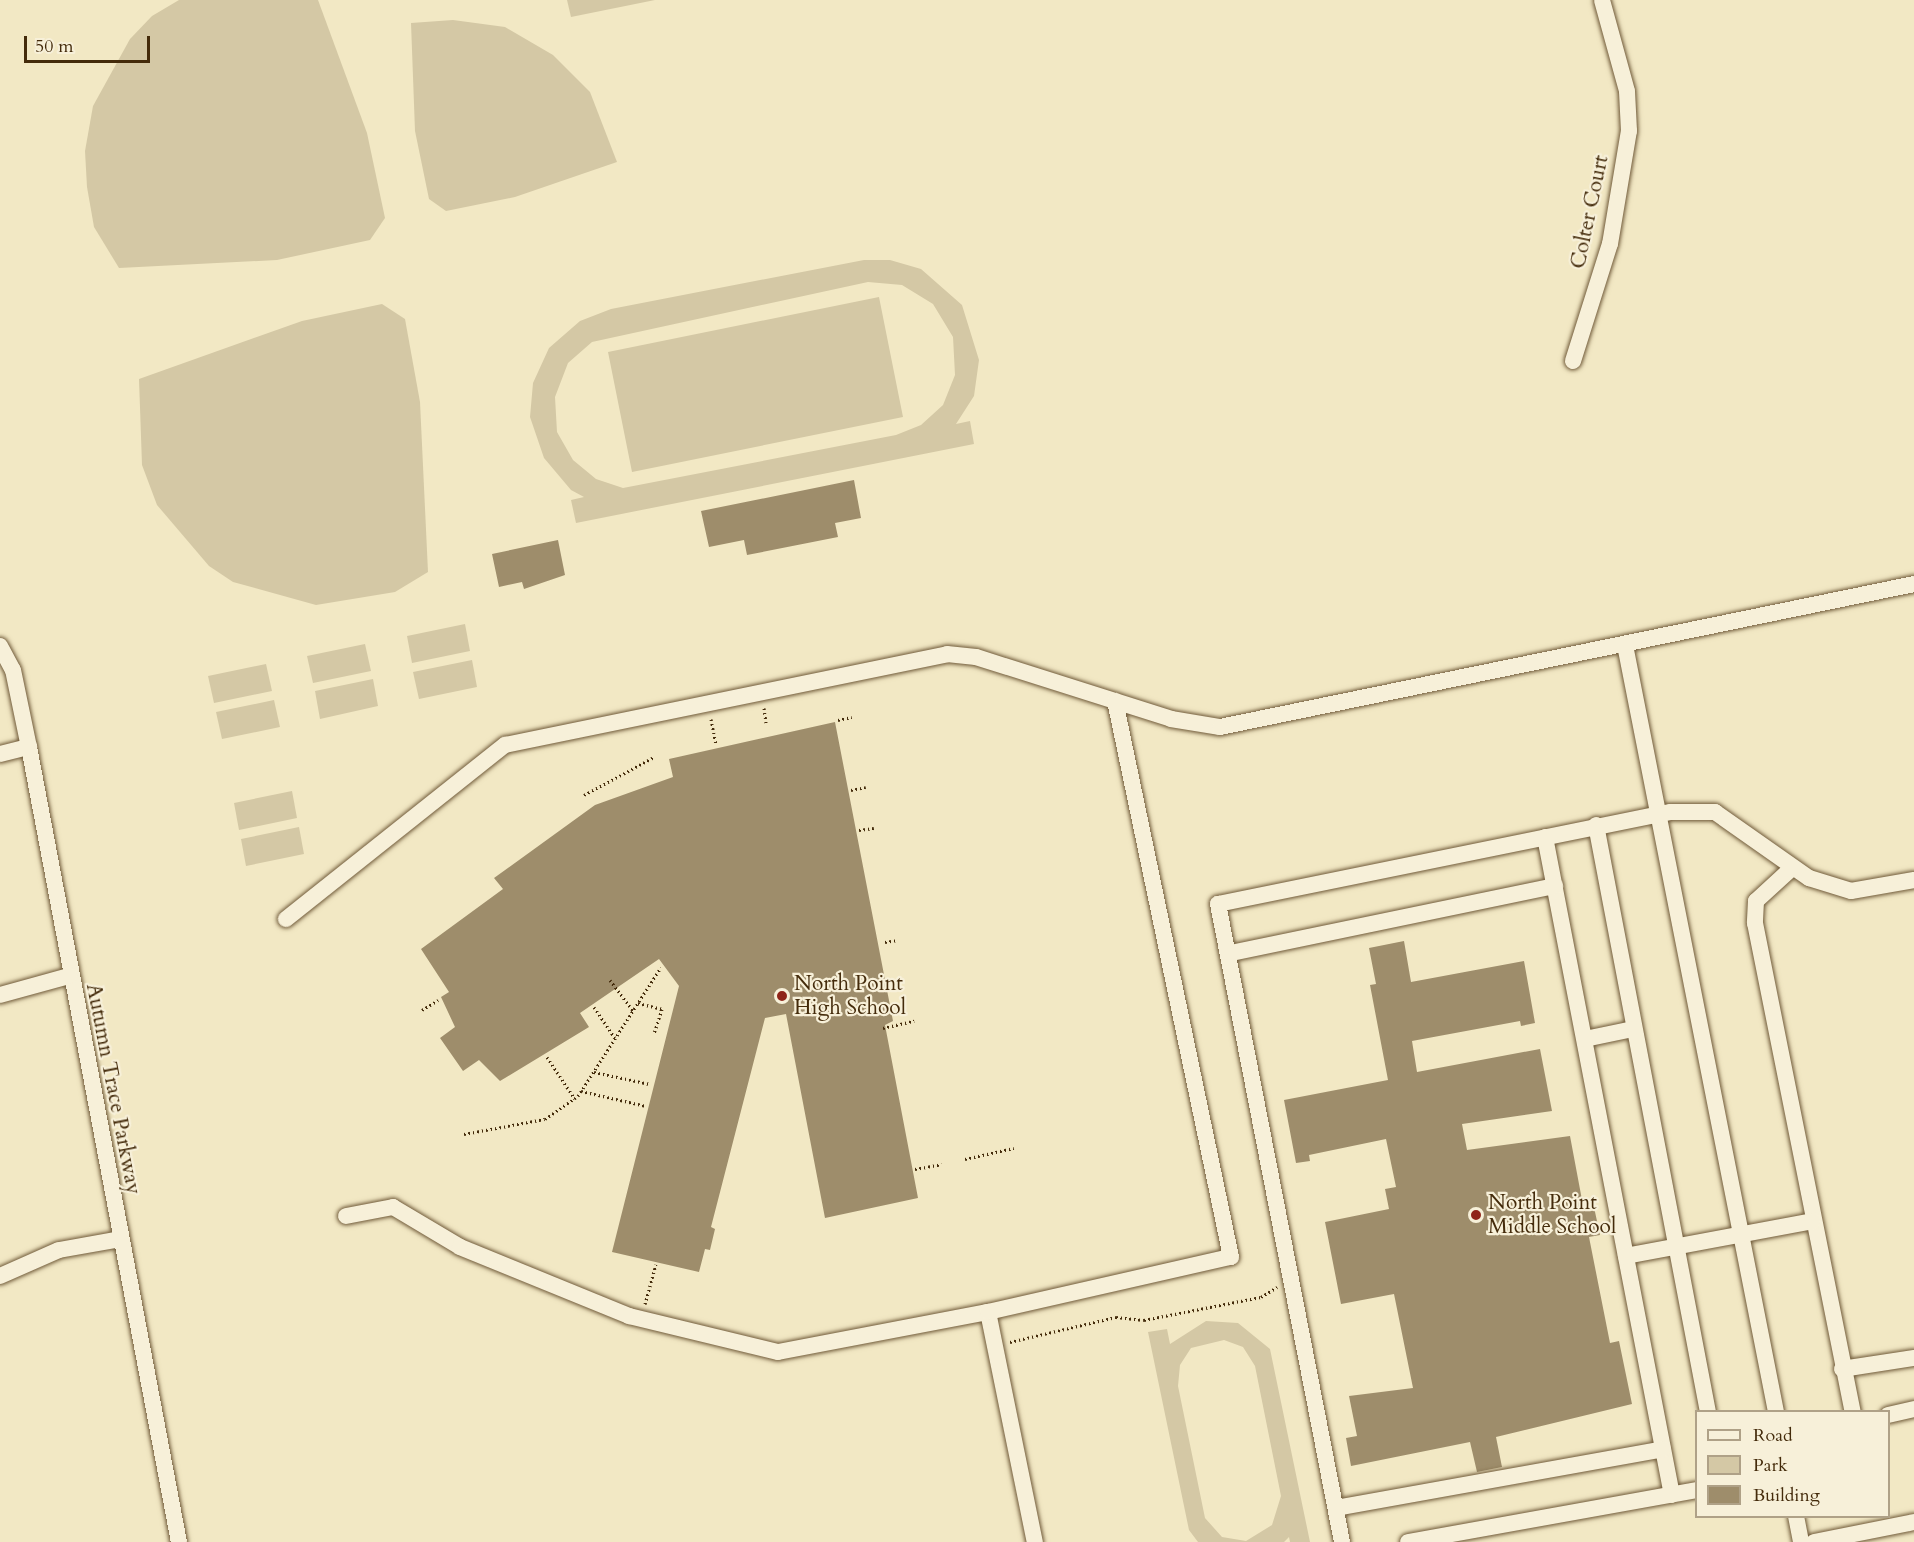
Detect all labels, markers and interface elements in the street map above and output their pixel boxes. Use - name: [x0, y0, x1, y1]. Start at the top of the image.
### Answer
- scale bar: [27, 24, 153, 62]
- text: 50 m: [35, 34, 74, 59]
- street label: Colter Court: [1566, 153, 1614, 271]
- place label: North Point High School: [794, 971, 906, 1021]
- street label: Autumn Trace Parkway: [80, 981, 146, 1197]
- marker: North Point High School: [775, 989, 789, 1003]
- place label: North Point Middle School: [1488, 1190, 1616, 1240]
- marker: North Point Middle School: [1469, 1208, 1483, 1222]
- legend: [1695, 1410, 1890, 1518]
- text: Road: [1753, 1423, 1793, 1448]
- text: Park: [1753, 1453, 1788, 1478]
- text: Building: [1753, 1483, 1820, 1508]

